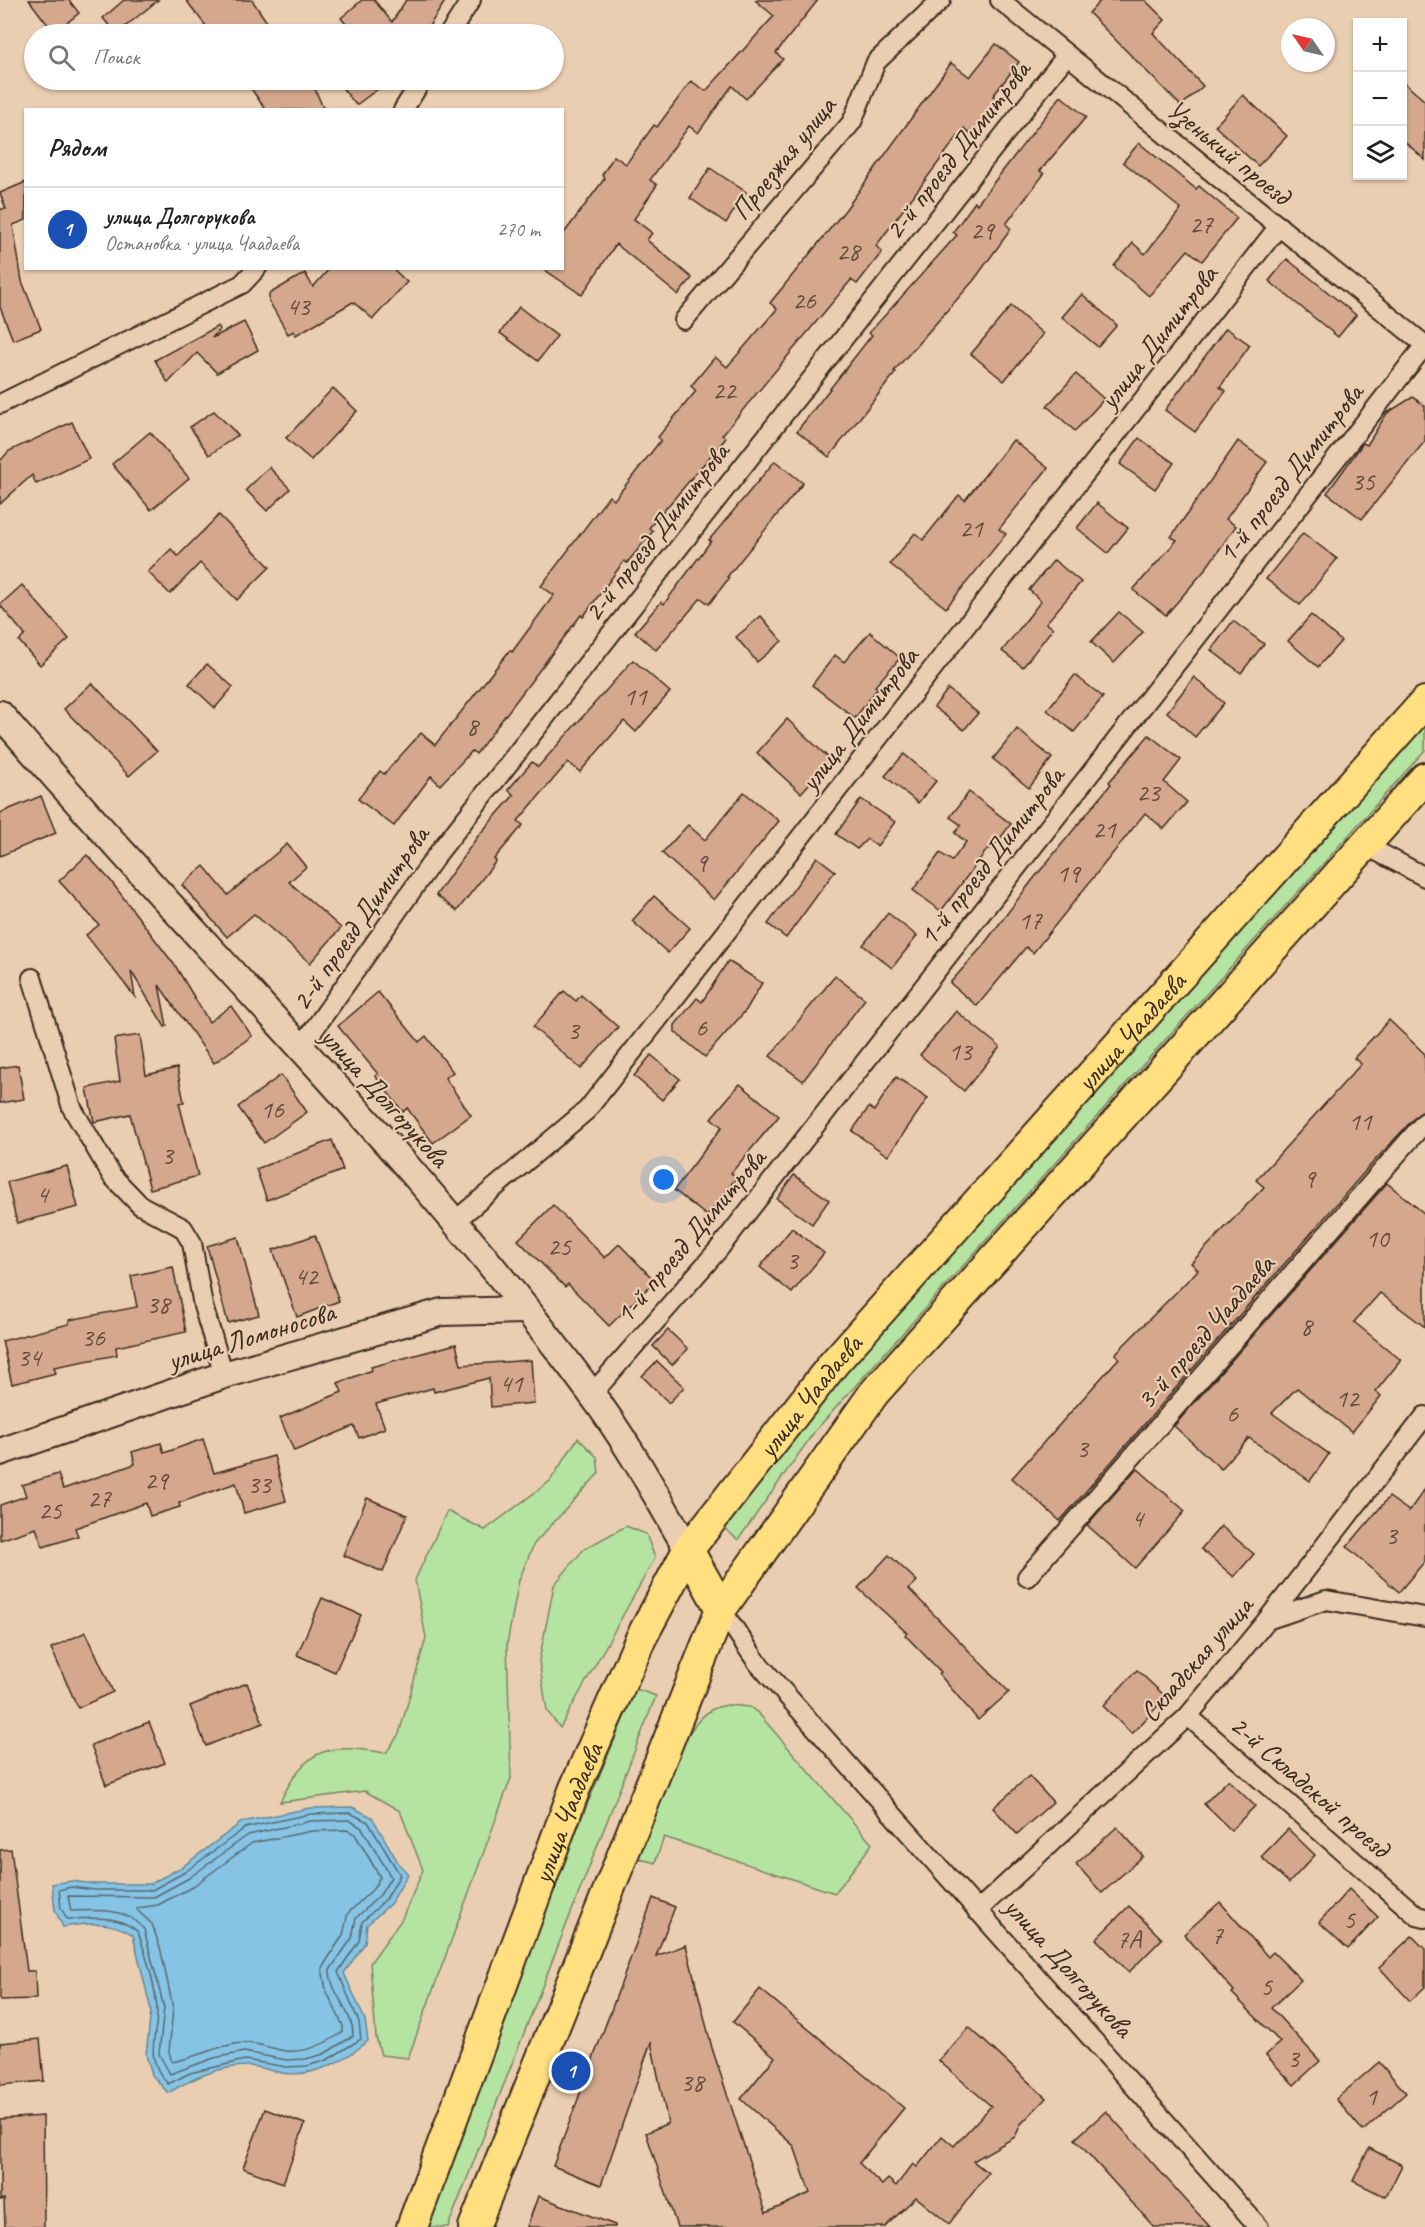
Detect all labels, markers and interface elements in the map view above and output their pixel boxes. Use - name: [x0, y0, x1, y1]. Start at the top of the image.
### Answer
- north arrow: [1281, 18, 1335, 72]
- map controls: [1353, 18, 1407, 180]
- button: +: [1353, 18, 1407, 72]
- search box: [24, 24, 564, 90]
- icon: search: [45, 41, 78, 74]
- text: Поиск: [93, 43, 139, 71]
- street label: 2-й проезд Димитрова: [876, 52, 1039, 246]
- button: −: [1353, 72, 1407, 126]
- street label: Проезжая улица: [723, 88, 844, 227]
- street label: Узенький проезд: [1159, 92, 1300, 215]
- button: layers: [1353, 126, 1407, 180]
- text: Рядом: [48, 131, 106, 164]
- text: улица Долгорукова: [105, 203, 255, 231]
- house number: 27: [1189, 208, 1214, 241]
- house number: 29: [970, 214, 996, 247]
- text: 1: [63, 217, 72, 242]
- text: 270 m: [497, 217, 540, 242]
- text: Остановка · улица Чаадаева: [105, 231, 299, 256]
- house number: 28: [836, 235, 862, 268]
- street label: улица Димитрова: [1090, 257, 1226, 418]
- house number: 26: [792, 284, 817, 317]
- house number: 43: [286, 290, 312, 323]
- house number: 22: [712, 374, 738, 407]
- street label: 1-й проезд Димитрова: [1209, 375, 1372, 569]
- street label: 2-й проезд Димитрова: [575, 434, 738, 628]
- house number: 35: [1351, 465, 1376, 498]
- house number: 21: [959, 512, 984, 545]
- street label: улица Димитрова: [791, 639, 927, 800]
- house number: 11: [623, 680, 648, 713]
- house number: 8: [466, 710, 480, 743]
- street label: 1-й проезд Димитрова: [910, 758, 1073, 952]
- house number: 23: [1136, 776, 1162, 809]
- house number: 21: [1092, 813, 1117, 846]
- street label: 2-й проезд Димитрова: [283, 817, 438, 1017]
- house number: 9: [695, 846, 709, 879]
- house number: 19: [1056, 857, 1082, 890]
- house number: 17: [1018, 904, 1043, 937]
- street label: улица Чаадаева: [1067, 963, 1194, 1100]
- house number: 6: [695, 1011, 708, 1044]
- house number: 3: [567, 1014, 581, 1047]
- street label: улица Долгорукова: [312, 1018, 458, 1176]
- house number: 13: [948, 1035, 974, 1068]
- house number: 16: [260, 1093, 285, 1126]
- house number: 11: [1348, 1105, 1373, 1138]
- house number: 3: [161, 1139, 175, 1172]
- street label: 1-й проезд Димитрова: [607, 1140, 775, 1330]
- house number: 9: [1303, 1162, 1317, 1195]
- your location: [649, 1165, 678, 1194]
- house number: 4: [36, 1178, 50, 1211]
- house number: 10: [1365, 1222, 1391, 1255]
- house number: 25: [547, 1230, 572, 1263]
- house number: 3: [786, 1244, 800, 1277]
- street label: 3-й проезд Чаадаева: [1128, 1246, 1283, 1417]
- house number: 42: [294, 1260, 320, 1293]
- house number: 38: [146, 1288, 172, 1321]
- street label: улица Ломоносова: [161, 1293, 340, 1379]
- house number: 8: [1300, 1310, 1314, 1343]
- house number: 36: [81, 1321, 106, 1354]
- street label: улица Чаадаева: [748, 1325, 870, 1466]
- house number: 34: [17, 1341, 43, 1374]
- house number: 41: [499, 1367, 524, 1400]
- house number: 12: [1335, 1382, 1361, 1415]
- house number: 6: [1226, 1397, 1239, 1430]
- house number: 3: [1076, 1432, 1090, 1465]
- house number: 29: [144, 1464, 170, 1497]
- house number: 33: [247, 1468, 273, 1501]
- house number: 27: [87, 1482, 112, 1515]
- house number: 25: [38, 1494, 63, 1527]
- house number: 4: [1131, 1502, 1145, 1535]
- house number: 3: [1385, 1519, 1399, 1552]
- street label: Складская улица: [1132, 1587, 1262, 1729]
- street label: 2-й Складской проезд: [1223, 1707, 1399, 1867]
- street label: улица Чаадаева: [523, 1736, 611, 1890]
- street label: улица Долгорукова: [996, 1888, 1142, 2046]
- house number: 5: [1343, 1903, 1356, 1936]
- house number: 7: [1211, 1919, 1224, 1952]
- house number: 7А: [1117, 1923, 1143, 1956]
- house number: 5: [1260, 1970, 1273, 2003]
- house number: 3: [1287, 2042, 1301, 2075]
- pin: 1: [552, 2048, 590, 2094]
- house number: 38: [680, 2066, 706, 2099]
- house number: 1: [1365, 2080, 1378, 2113]

